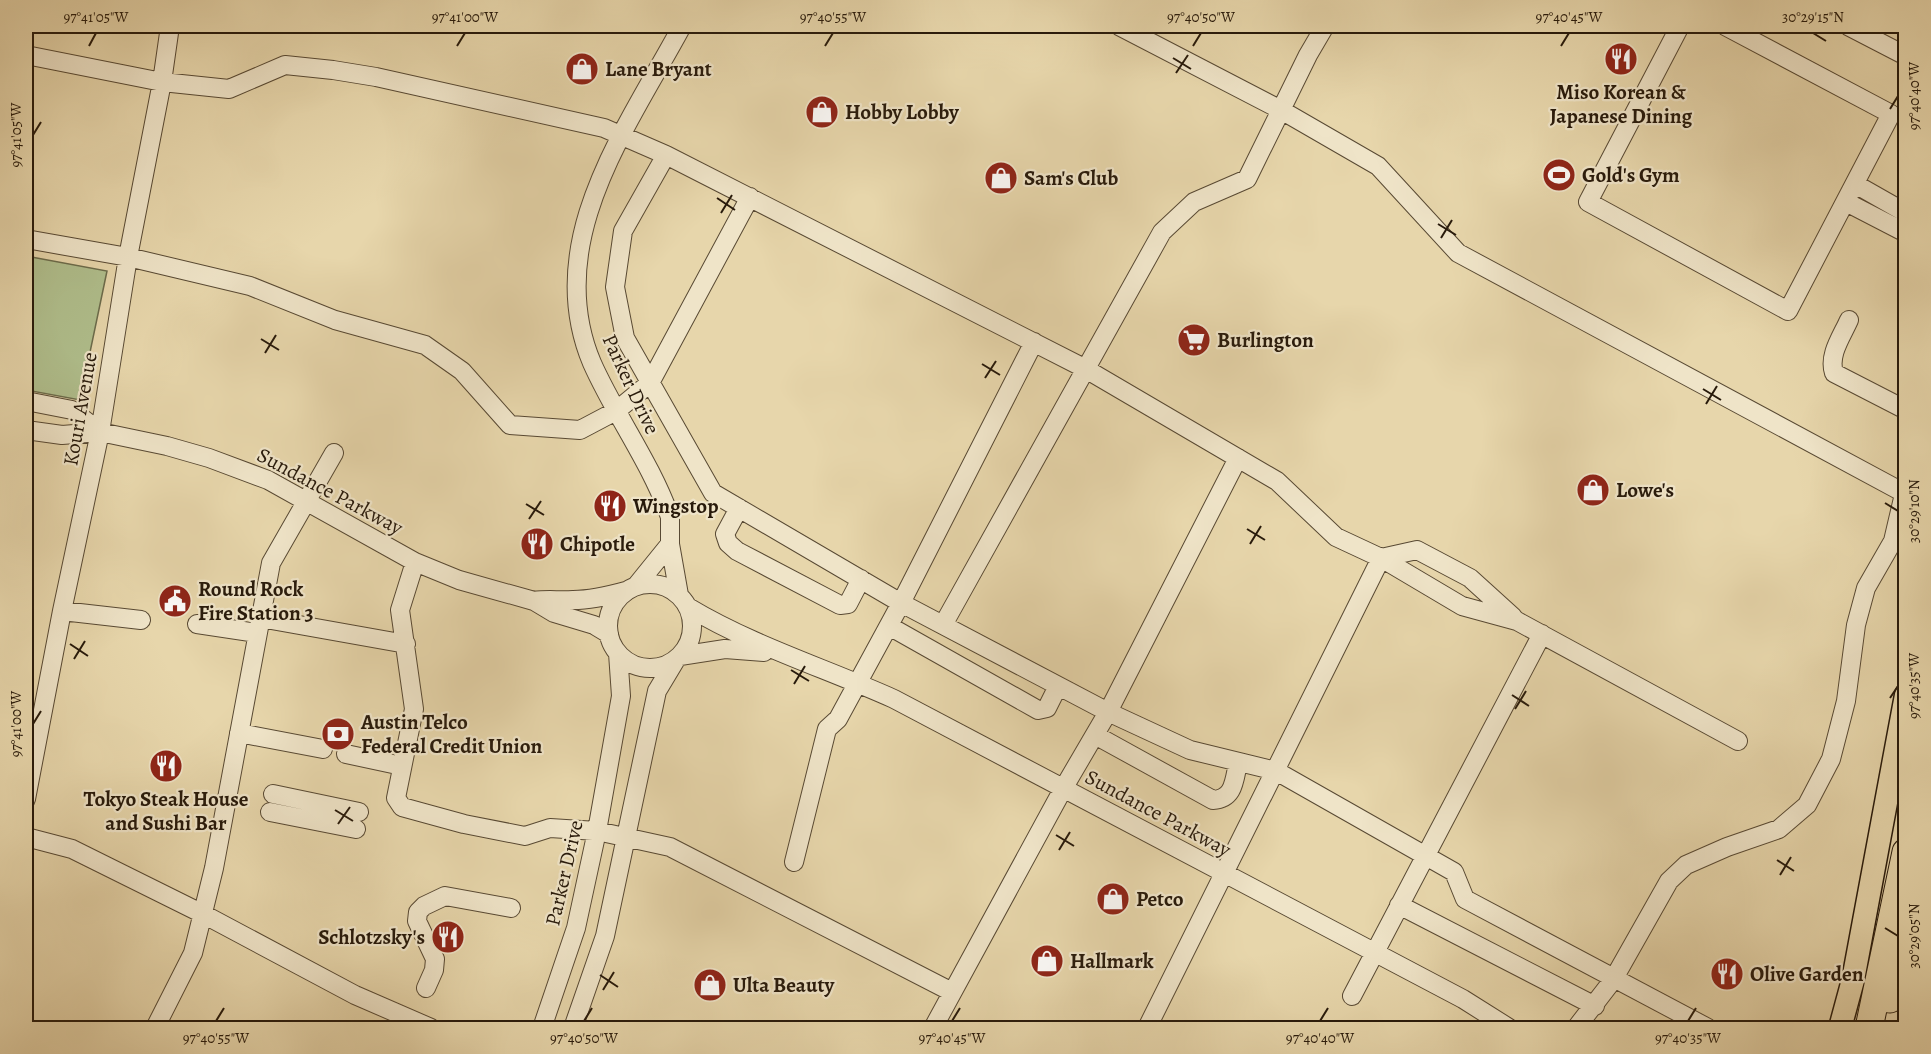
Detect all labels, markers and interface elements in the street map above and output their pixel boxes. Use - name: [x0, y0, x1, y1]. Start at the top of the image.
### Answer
- text: 97°41'05"W: [63, 7, 129, 27]
- text: 97°41'00"W: [432, 7, 498, 27]
- text: 97°40'55"W: [800, 7, 866, 27]
- text: 97°40'50"W: [1167, 7, 1235, 27]
- text: 97°40'45"W: [1536, 7, 1602, 27]
- text: 30°29'15"N: [1782, 7, 1844, 27]
- restaurant icon: Miso Korean & Japanese Dining: [1603, 41, 1639, 77]
- shop icon: Lane Bryant: [564, 51, 600, 87]
- place label: Lane Bryant: [605, 55, 712, 83]
- text: 97°40'40"W: [1904, 62, 1924, 130]
- place label: Miso Korean & Japanese Dining: [1550, 78, 1693, 130]
- shop icon: Hobby Lobby: [804, 94, 840, 130]
- place label: Hobby Lobby: [845, 98, 960, 126]
- text: 97°41'05"W: [6, 102, 26, 168]
- sports icon: Gold's Gym: [1541, 157, 1577, 193]
- shop icon: Sam's Club: [983, 160, 1019, 196]
- place label: Gold's Gym: [1582, 161, 1680, 189]
- place label: Sam's Club: [1024, 164, 1118, 192]
- supermarket icon: Burlington: [1176, 322, 1212, 358]
- place label: Burlington: [1217, 326, 1314, 354]
- street label: Parker Drive: [596, 329, 666, 439]
- street label: Kouri Avenue: [56, 350, 104, 468]
- street label: Sundance Parkway: [252, 441, 408, 542]
- shop icon: Lowe's: [1575, 472, 1611, 508]
- place label: Lowe's: [1616, 476, 1674, 504]
- text: 30°29'10"N: [1904, 479, 1924, 543]
- restaurant icon: Wingstop: [592, 488, 628, 524]
- place label: Wingstop: [632, 492, 718, 520]
- restaurant icon: Chipotle: [519, 526, 555, 562]
- place label: Chipotle: [560, 530, 635, 558]
- place label: Round Rock Fire Station 3: [198, 575, 314, 627]
- public building icon: Round Rock Fire Station 3: [157, 583, 193, 619]
- text: 97°40'35"W: [1904, 653, 1924, 719]
- text: 97°41'00"W: [6, 691, 26, 757]
- place label: Austin Telco Federal Credit Union: [360, 708, 543, 760]
- bank icon: Austin Telco Federal Credit Union: [320, 716, 356, 752]
- restaurant icon: Tokyo Steak House and Sushi Bar: [148, 748, 184, 784]
- street label: Sundance Parkway: [1080, 763, 1236, 864]
- place label: Tokyo Steak House and Sushi Bar: [83, 785, 249, 837]
- street label: Parker Drive: [538, 817, 590, 929]
- shop icon: Petco: [1095, 881, 1131, 917]
- place label: Petco: [1136, 885, 1184, 913]
- text: 30°29'05"N: [1904, 903, 1924, 969]
- restaurant icon: Schlotzsky's: [430, 919, 466, 955]
- place label: Schlotzsky's: [318, 923, 425, 951]
- shop icon: Hallmark: [1029, 943, 1065, 979]
- place label: Hallmark: [1070, 947, 1154, 975]
- restaurant icon: Olive Garden: [1709, 956, 1745, 992]
- place label: Olive Garden: [1750, 960, 1864, 988]
- shop icon: Ulta Beauty: [692, 967, 728, 1003]
- place label: Ulta Beauty: [733, 971, 835, 999]
- text: 97°40'55"W: [183, 1028, 249, 1048]
- text: 97°40'50"W: [550, 1028, 618, 1048]
- text: 97°40'45"W: [919, 1028, 985, 1048]
- text: 97°40'40"W: [1286, 1028, 1354, 1048]
- text: 97°40'35"W: [1655, 1028, 1721, 1048]

